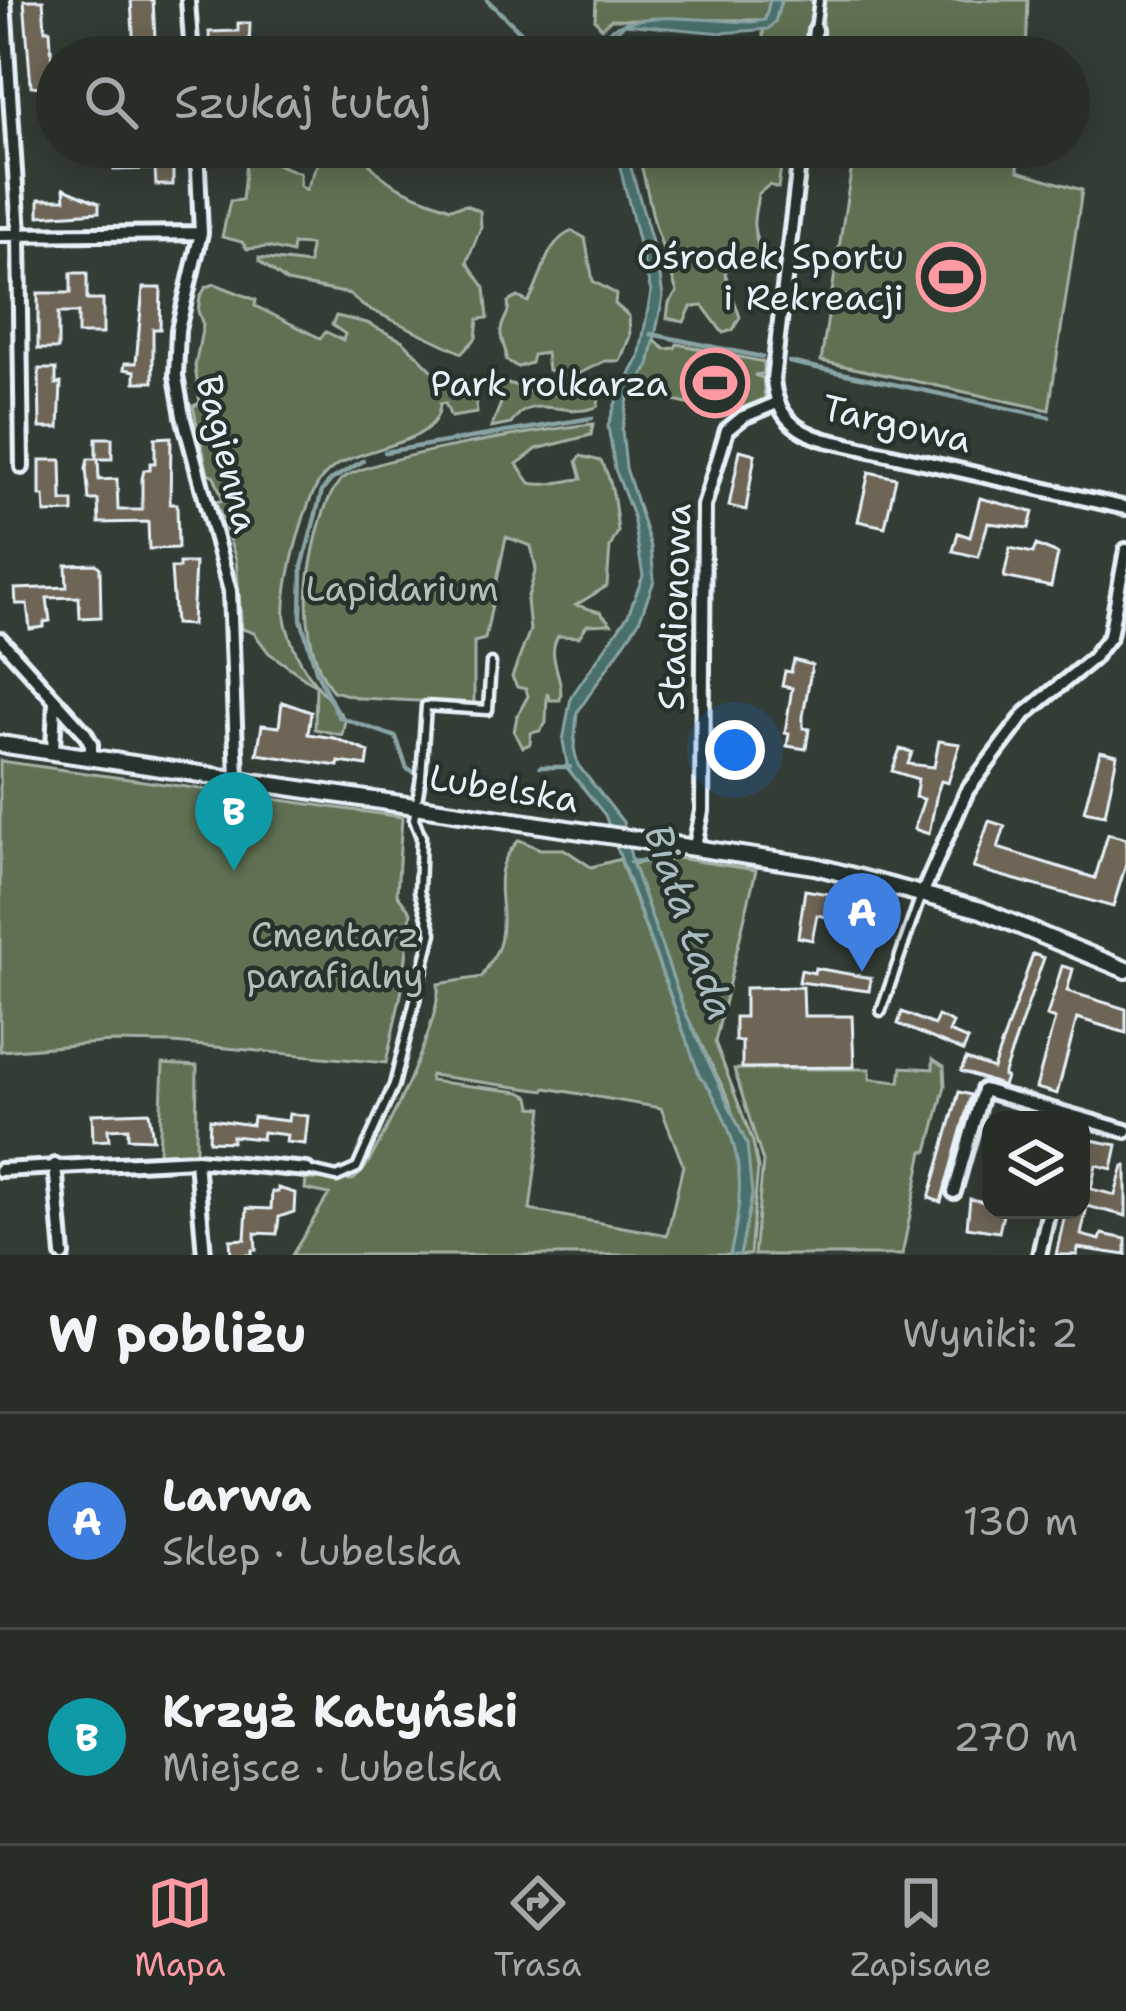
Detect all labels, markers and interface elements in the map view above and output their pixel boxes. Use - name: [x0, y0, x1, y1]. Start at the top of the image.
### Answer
- search box: [36, 36, 1090, 168]
- icon: search: [78, 69, 144, 135]
- text: Szukaj tutaj: [174, 72, 431, 132]
- place label: Ośrodek Sportu i Rekreacji: [636, 232, 904, 322]
- sports icon: Ośrodek Sportu i Rekreacji: [916, 242, 986, 312]
- sports icon: Park rolkarza: [680, 348, 750, 418]
- place label: Park rolkarza: [430, 359, 668, 408]
- street label: Bagienna: [184, 370, 271, 538]
- street label: Targowa: [818, 383, 976, 464]
- street label: Stadionowa: [646, 503, 703, 711]
- park label: Lapidarium: [305, 564, 499, 613]
- your location: [705, 720, 765, 780]
- street label: Lubelska: [426, 753, 582, 824]
- pin: B: [195, 772, 273, 871]
- water label: Biała Łada: [632, 817, 748, 1027]
- pin: A: [823, 873, 901, 972]
- park label: Cmentarz parafialny: [246, 910, 424, 1000]
- map controls: [982, 1111, 1090, 1219]
- button: layers: [982, 1111, 1090, 1219]
- text: W pobliżu: [48, 1299, 307, 1367]
- text: Wyniki: 2: [902, 1307, 1078, 1359]
- text: Larwa: [162, 1465, 312, 1525]
- text: A: [72, 1495, 102, 1547]
- text: 130 m: [963, 1495, 1078, 1547]
- text: Sklep · Lubelska: [162, 1525, 461, 1577]
- text: Krzyż Katyński: [162, 1681, 518, 1741]
- text: B: [75, 1711, 99, 1763]
- text: 270 m: [953, 1711, 1078, 1763]
- text: Miejsce · Lubelska: [162, 1741, 502, 1793]
- tab: Mapa: [134, 1870, 225, 1987]
- tab: Trasa: [494, 1870, 582, 1987]
- tab: Zapisane: [850, 1870, 992, 1987]

